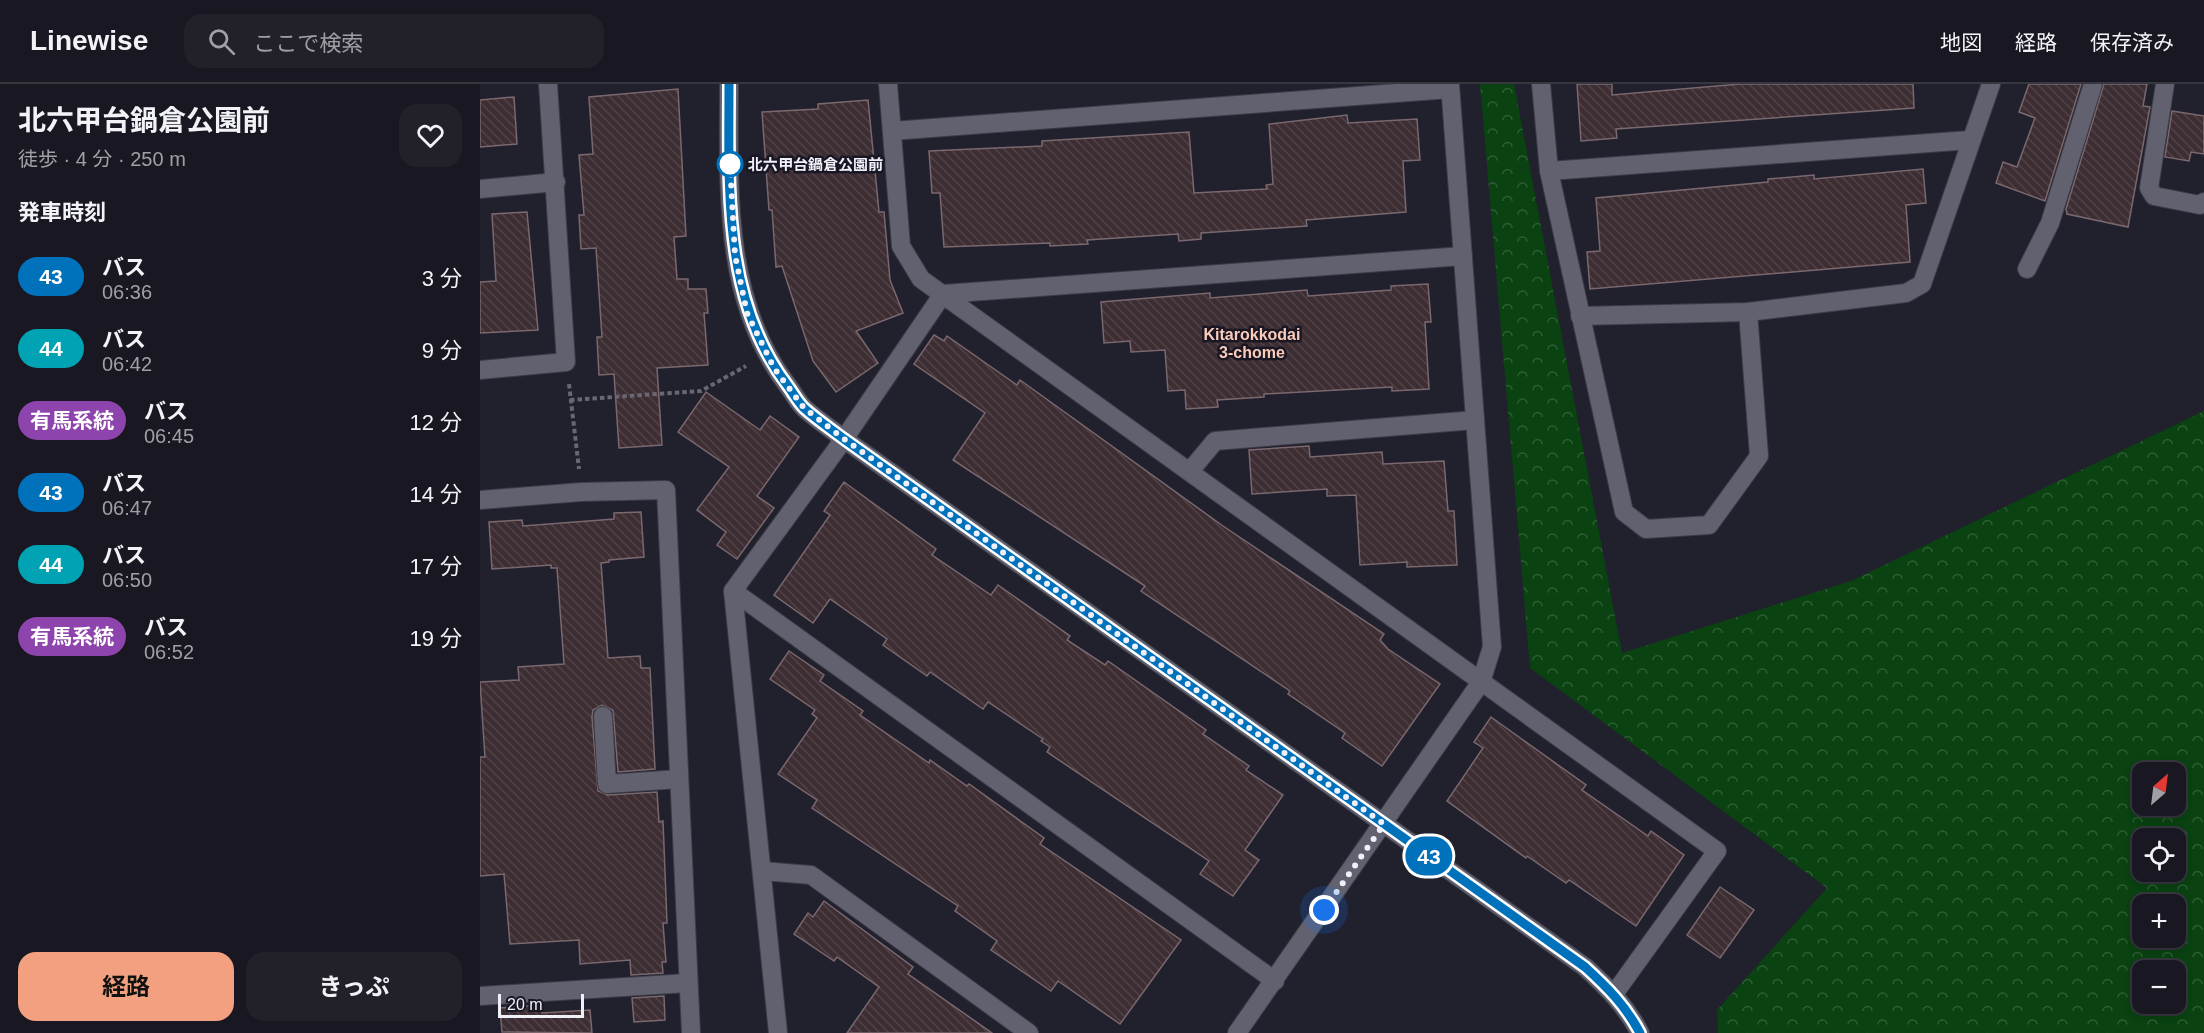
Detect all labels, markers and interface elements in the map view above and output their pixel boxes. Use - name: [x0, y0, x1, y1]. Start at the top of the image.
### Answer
- search box: [184, 14, 604, 68]
- text: Linewise: [30, 25, 148, 56]
- icon: search: [205, 25, 238, 58]
- text: ここで検索: [253, 31, 363, 56]
- text: 地図: [1940, 31, 1982, 54]
- text: 経路: [2015, 31, 2057, 54]
- text: 保存済み: [2090, 31, 2174, 54]
- button: heart: [399, 104, 462, 167]
- text: 北六甲台鍋倉公園前: [18, 105, 270, 136]
- text: 徒歩 · 4 分 · 250 m: [18, 148, 186, 170]
- marker: 北六甲台鍋倉公園前: [717, 151, 743, 177]
- place label: 北六甲台鍋倉公園前: [748, 156, 883, 173]
- text: 発車時刻: [18, 200, 106, 225]
- text: バス: [102, 255, 146, 280]
- text: 43: [39, 265, 63, 288]
- text: 3 分: [422, 266, 462, 291]
- text: 06:36: [102, 281, 152, 303]
- district label: Kitarokkodai 3-chome: [1204, 326, 1300, 361]
- text: バス: [102, 327, 146, 352]
- text: 44: [39, 337, 63, 360]
- text: 9 分: [422, 338, 462, 363]
- text: 06:42: [102, 353, 152, 375]
- text: バス: [144, 399, 188, 424]
- text: 有馬系統: [30, 409, 114, 432]
- text: 12 分: [409, 410, 462, 435]
- text: 06:45: [144, 425, 194, 447]
- text: バス: [102, 471, 146, 496]
- text: 43: [39, 481, 63, 504]
- text: 14 分: [409, 482, 462, 507]
- text: 06:47: [102, 497, 152, 519]
- text: バス: [102, 543, 146, 568]
- text: 44: [39, 553, 63, 576]
- text: 17 分: [409, 554, 462, 579]
- text: 06:50: [102, 569, 152, 591]
- text: バス: [144, 615, 188, 640]
- text: 有馬系統: [30, 625, 114, 648]
- text: 19 分: [409, 626, 462, 651]
- text: 06:52: [144, 641, 194, 663]
- north arrow: [2132, 762, 2186, 816]
- map controls: [2132, 762, 2186, 1014]
- button: locate: [2132, 828, 2186, 882]
- line badge: 43: [1402, 836, 1456, 876]
- text: 43: [1417, 845, 1441, 868]
- button: +: [2132, 894, 2186, 948]
- your location: [1309, 895, 1339, 925]
- button: 経路: [18, 952, 234, 1021]
- button: きっぷ: [246, 952, 462, 1021]
- button: −: [2132, 960, 2186, 1014]
- scale bar: [498, 991, 584, 1018]
- text: 20 m: [507, 996, 543, 1013]

